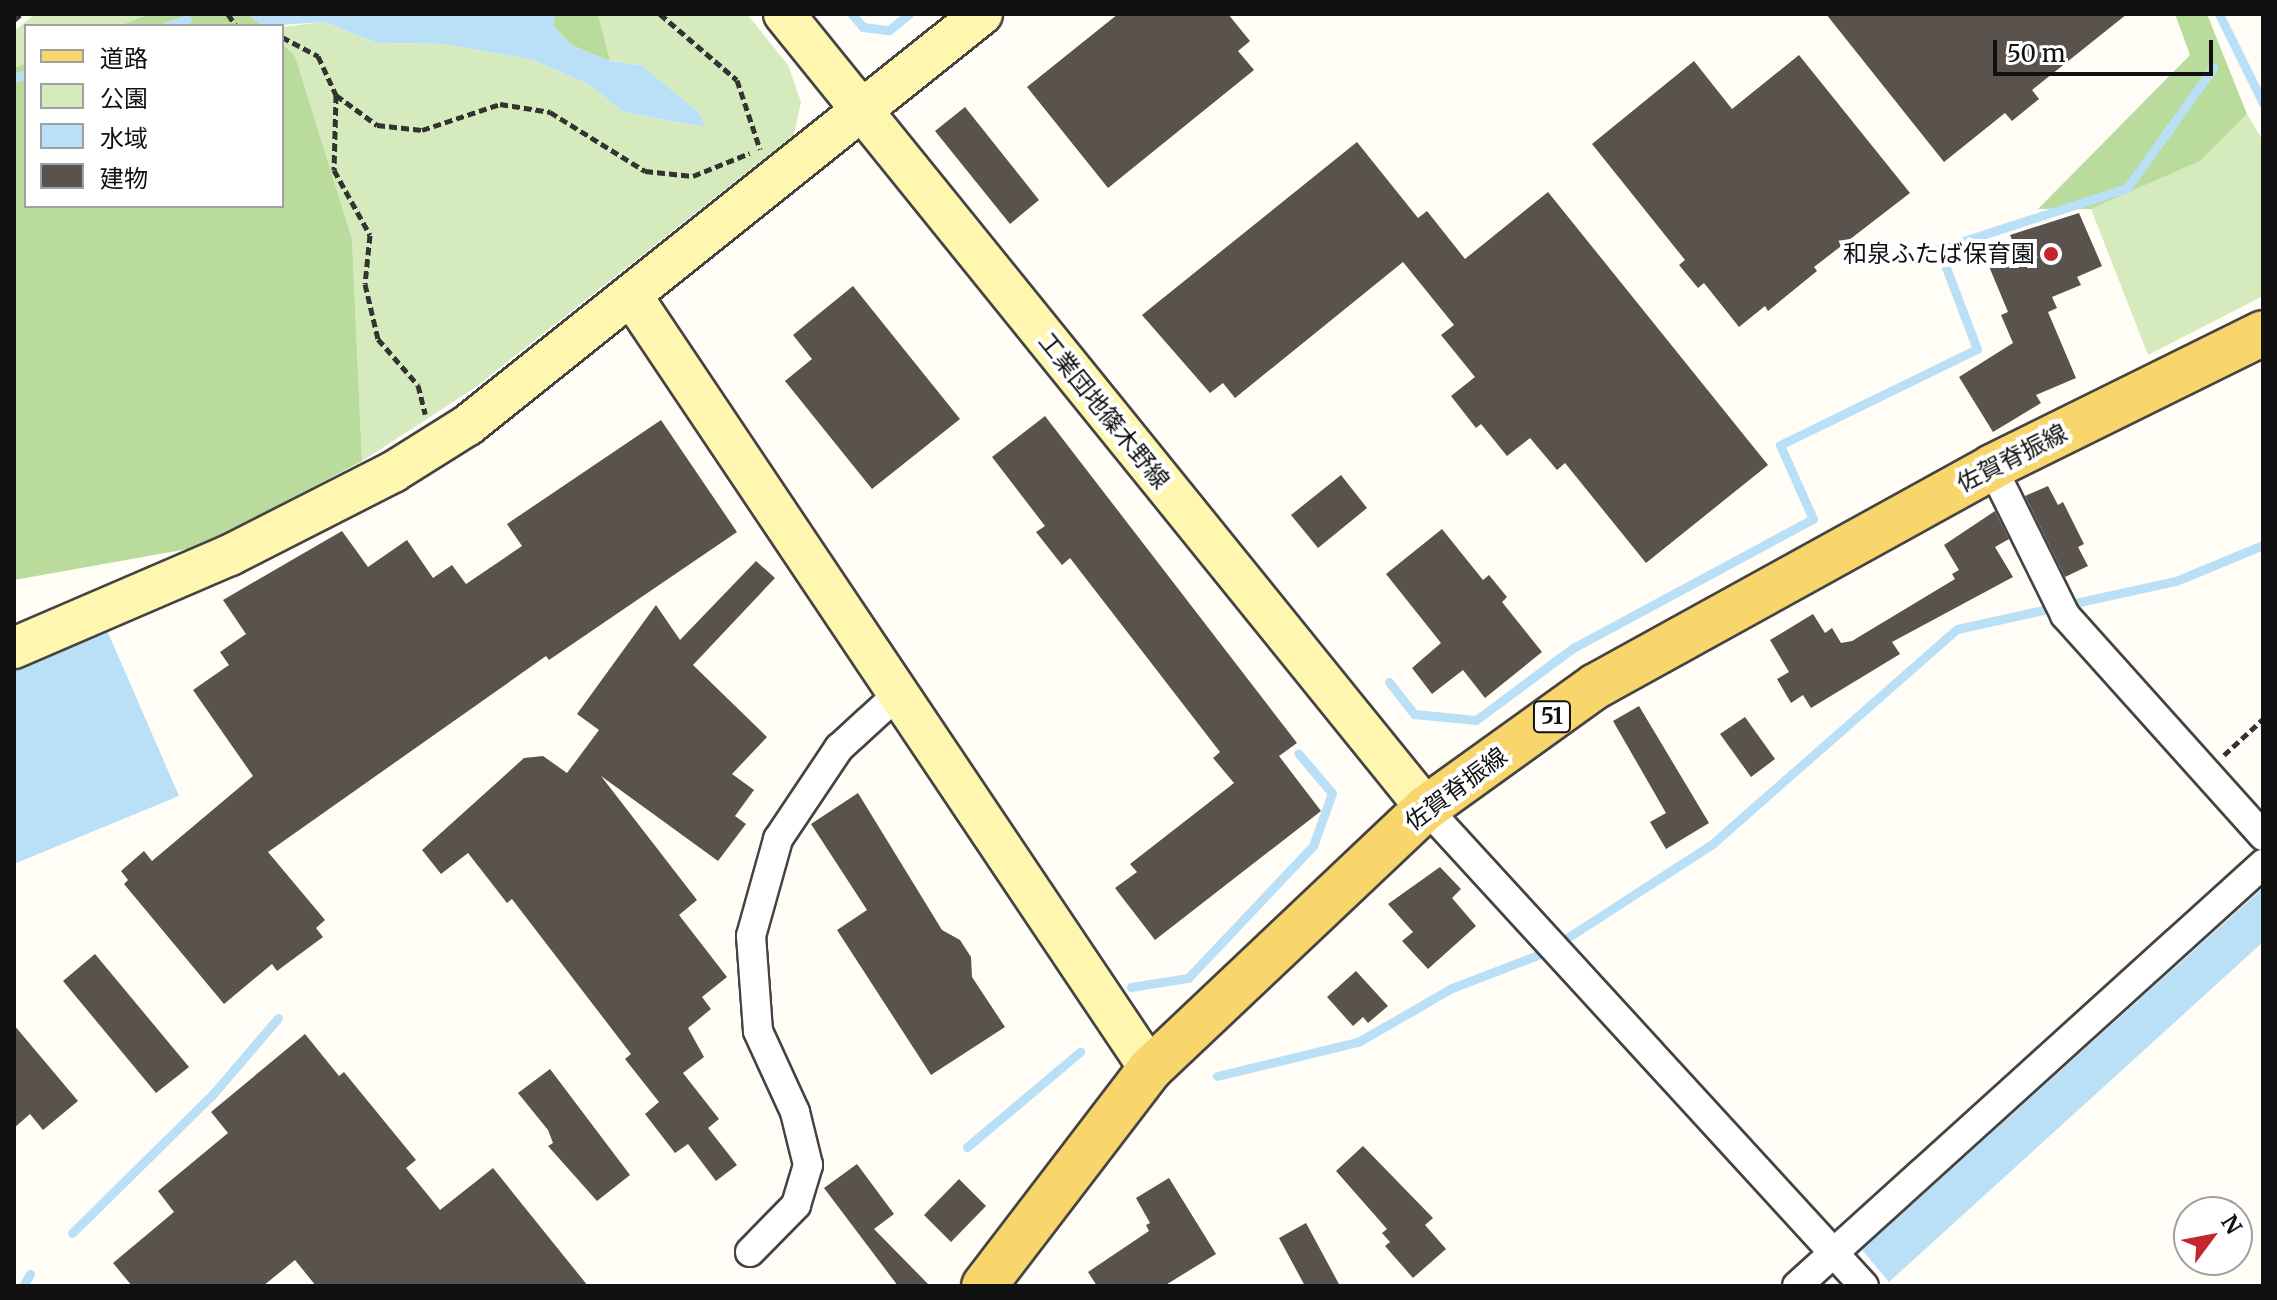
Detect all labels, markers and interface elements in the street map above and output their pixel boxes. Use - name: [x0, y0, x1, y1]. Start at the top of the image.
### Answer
- legend: [24, 24, 284, 208]
- scale bar: [1997, 24, 2217, 74]
- text: 50 m: [2007, 38, 2066, 69]
- text: 道路: [100, 43, 148, 74]
- text: 公園: [100, 83, 148, 114]
- text: 水域: [100, 123, 148, 154]
- text: 建物: [100, 163, 148, 194]
- place label: 和泉ふたば保育園: [1843, 240, 2035, 268]
- marker: 和泉ふたば保育園: [2042, 245, 2060, 263]
- street label: 工業団地篠木野線: [1032, 327, 1176, 495]
- street label: 佐賀脊振線: [1952, 418, 2072, 498]
- road number: 51: [1532, 699, 1572, 735]
- street label: 佐賀脊振線: [1399, 741, 1513, 837]
- north arrow: [2173, 1196, 2253, 1276]
- text: N: [2215, 1210, 2248, 1239]

